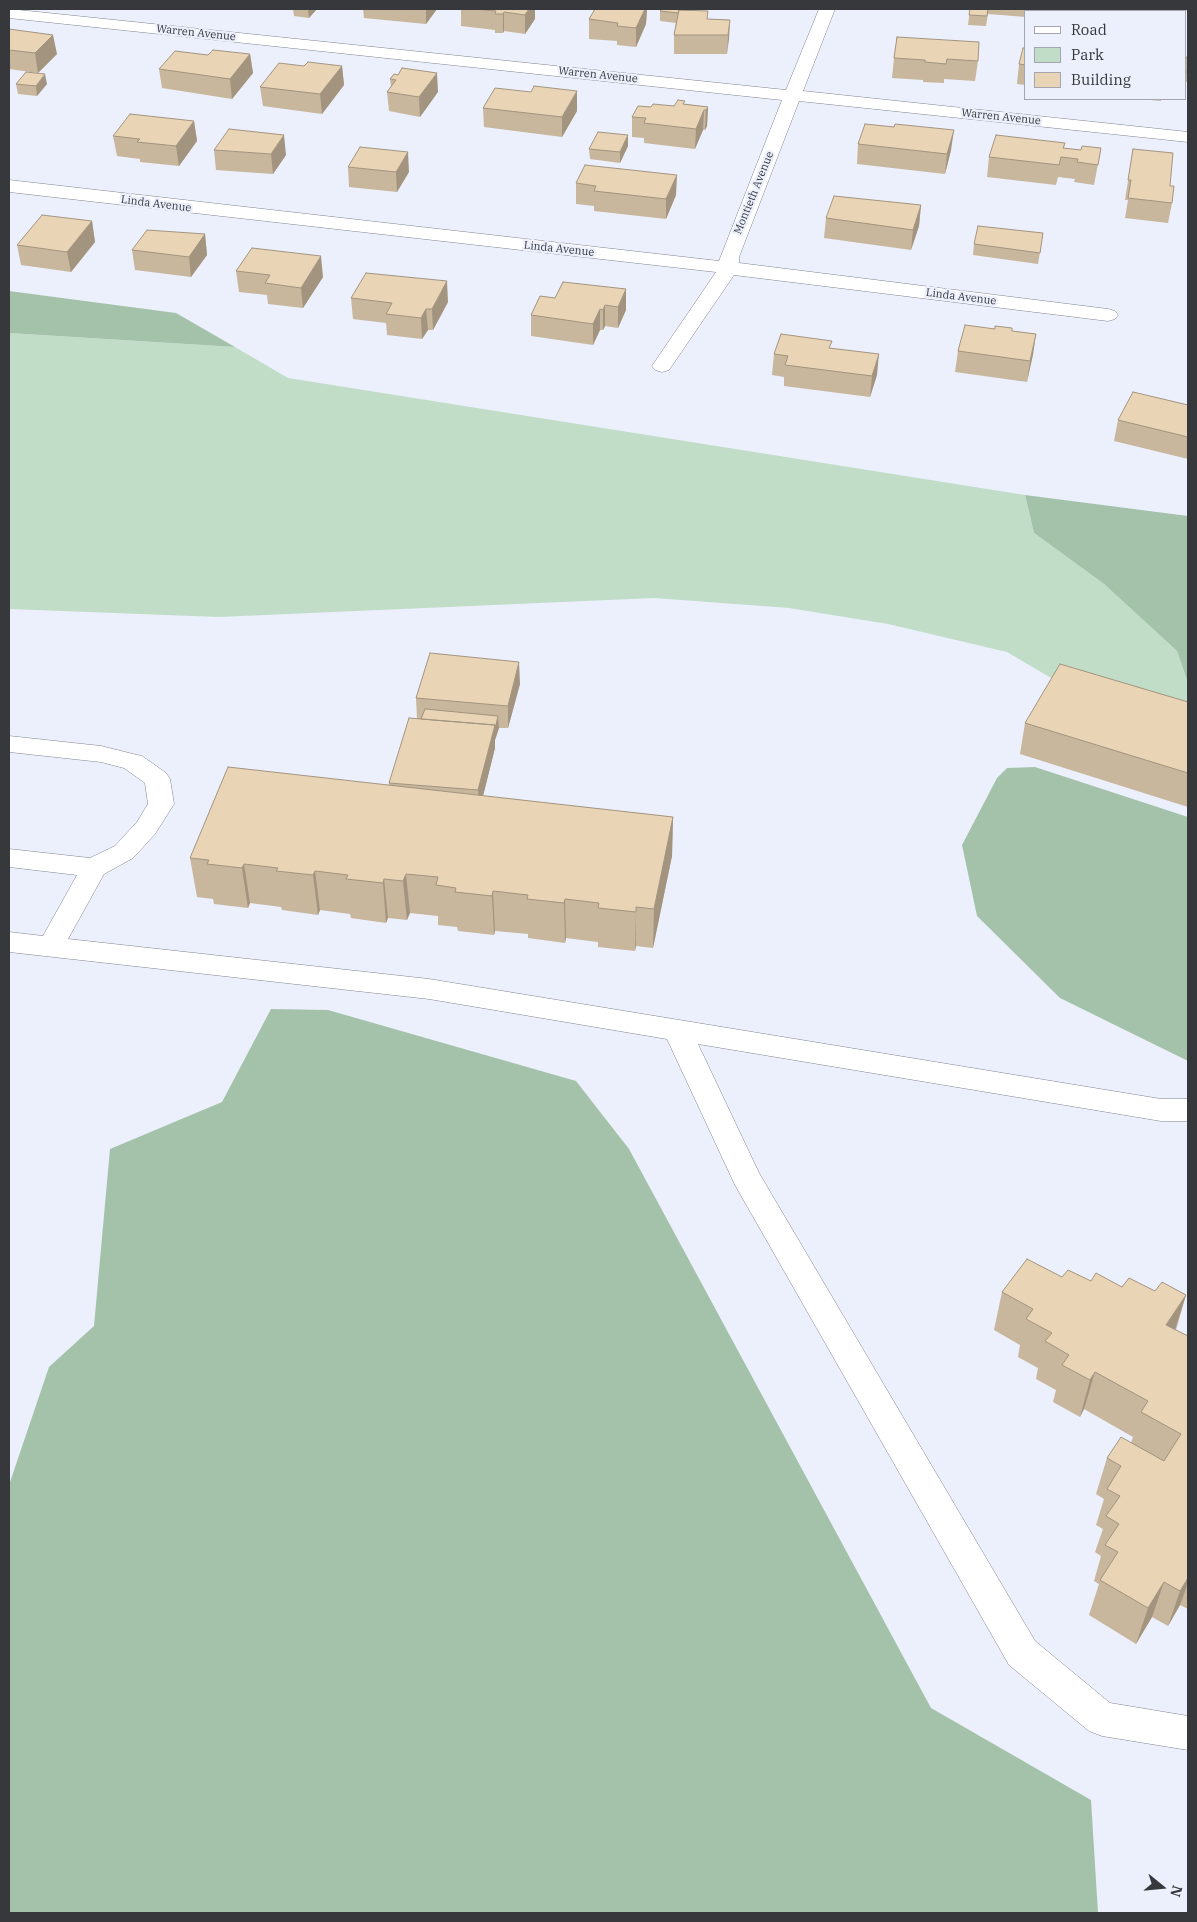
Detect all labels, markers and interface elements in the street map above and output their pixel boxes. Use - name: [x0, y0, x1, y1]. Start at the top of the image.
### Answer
- legend: [1024, 10, 1187, 100]
- text: Road: [1071, 20, 1107, 39]
- street label: Warren Avenue: [156, 22, 236, 44]
- text: Park: [1071, 45, 1104, 64]
- street label: Warren Avenue: [558, 64, 638, 86]
- text: Building: [1071, 70, 1131, 89]
- street label: Warren Avenue: [961, 106, 1041, 128]
- street label: Montieth Avenue: [731, 150, 777, 236]
- street label: Linda Avenue: [120, 193, 192, 215]
- street label: Linda Avenue: [523, 239, 595, 259]
- street label: Linda Avenue: [925, 286, 997, 308]
- north arrow: [1137, 1862, 1187, 1912]
- text: N: [1166, 1883, 1187, 1899]

